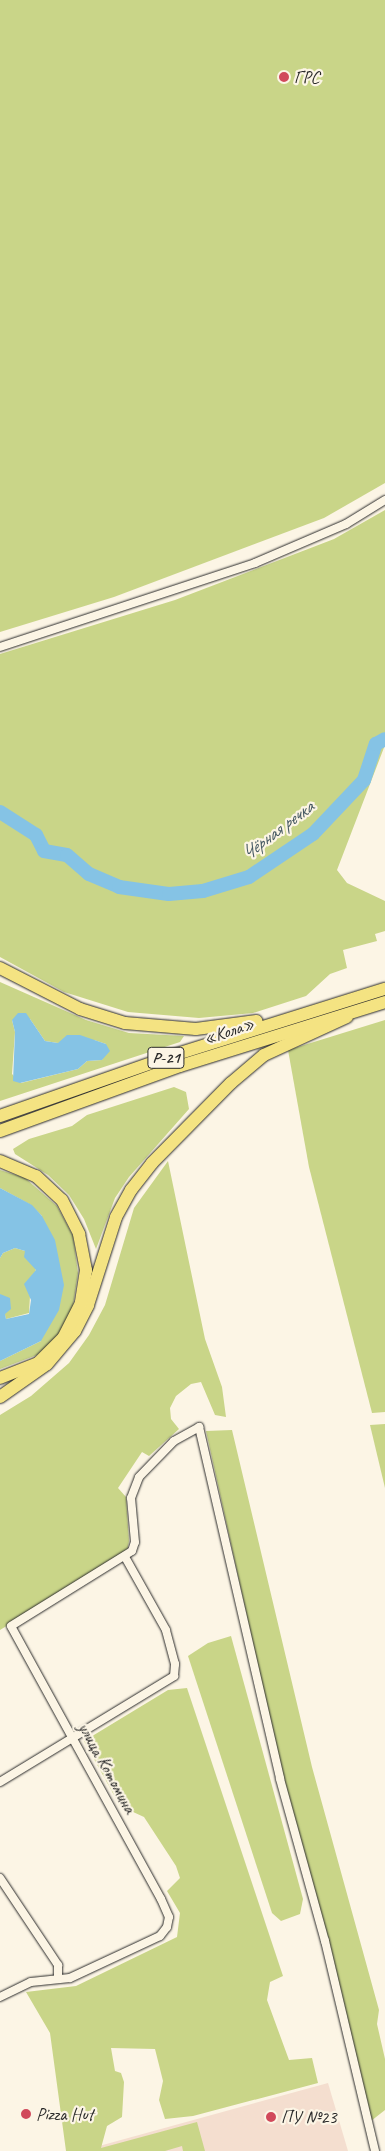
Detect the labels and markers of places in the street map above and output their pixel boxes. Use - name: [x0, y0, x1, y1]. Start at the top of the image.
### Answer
- place label: ГРС: [294, 66, 319, 88]
- marker: ГРС: [278, 71, 290, 83]
- place label: Pizza Hut: [36, 2103, 94, 2125]
- place label: ПУ №23: [281, 2106, 336, 2128]
- marker: Pizza Hut: [20, 2108, 32, 2120]
- marker: ПУ №23: [265, 2111, 277, 2123]

